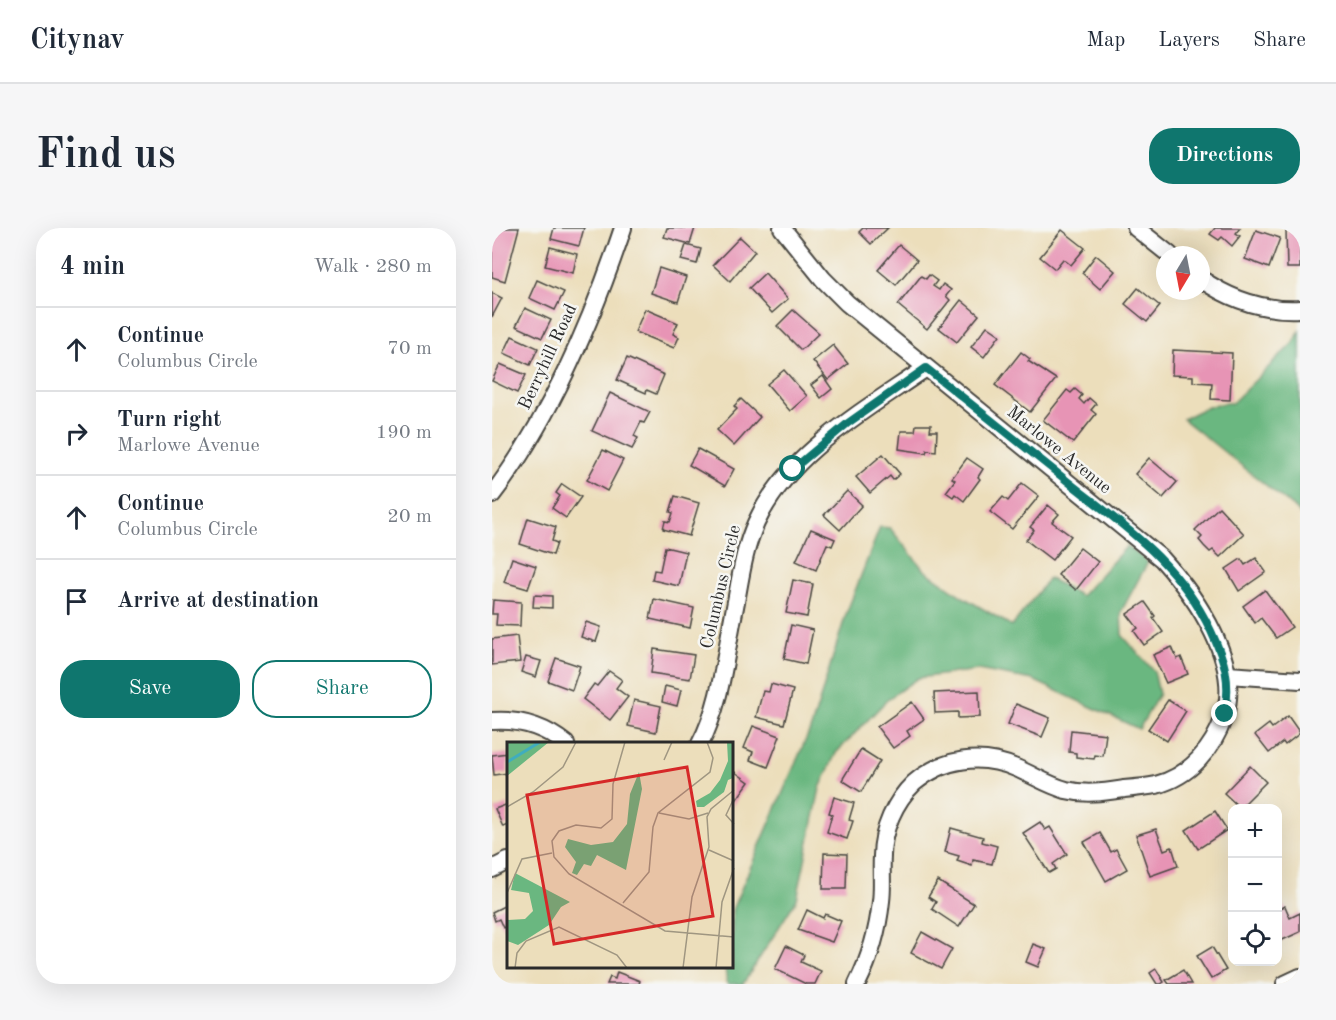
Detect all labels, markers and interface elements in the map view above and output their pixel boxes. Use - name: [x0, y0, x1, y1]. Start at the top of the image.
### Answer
- text: Citynav: [30, 27, 125, 55]
- text: Map: [1086, 30, 1125, 51]
- text: Layers: [1158, 30, 1220, 51]
- text: Share: [1253, 30, 1306, 51]
- button: Directions: [1149, 128, 1300, 184]
- text: Find us: [36, 135, 175, 177]
- north arrow: [1156, 246, 1210, 300]
- text: 4 min: [60, 254, 125, 280]
- text: Walk · 280 m: [313, 257, 432, 277]
- street label: Berryhill Road: [516, 301, 580, 413]
- text: Continue: [117, 325, 204, 347]
- icon: ahead: [60, 333, 93, 366]
- text: 70 m: [387, 339, 432, 359]
- text: Columbus Circle: [117, 352, 258, 372]
- street label: Marlowe Avenue: [1003, 403, 1115, 497]
- text: Turn right: [117, 409, 221, 431]
- icon: right: [60, 417, 93, 450]
- text: 190 m: [376, 423, 432, 443]
- text: Marlowe Avenue: [117, 436, 260, 456]
- route start: [779, 455, 805, 481]
- text: Continue: [117, 493, 204, 515]
- icon: ahead: [60, 501, 93, 534]
- text: 20 m: [387, 507, 432, 527]
- text: Columbus Circle: [117, 520, 258, 540]
- street label: Columbus Circle: [698, 523, 744, 651]
- icon: arrive: [60, 585, 93, 618]
- text: Arrive at destination: [117, 590, 319, 612]
- button: Save: [60, 660, 240, 718]
- button: Share: [252, 660, 432, 718]
- route end: [1211, 700, 1237, 726]
- inset map: [507, 742, 734, 969]
- map controls: [1228, 804, 1282, 966]
- button: +: [1228, 804, 1282, 858]
- button: −: [1228, 858, 1282, 912]
- button: locate: [1228, 912, 1282, 966]

